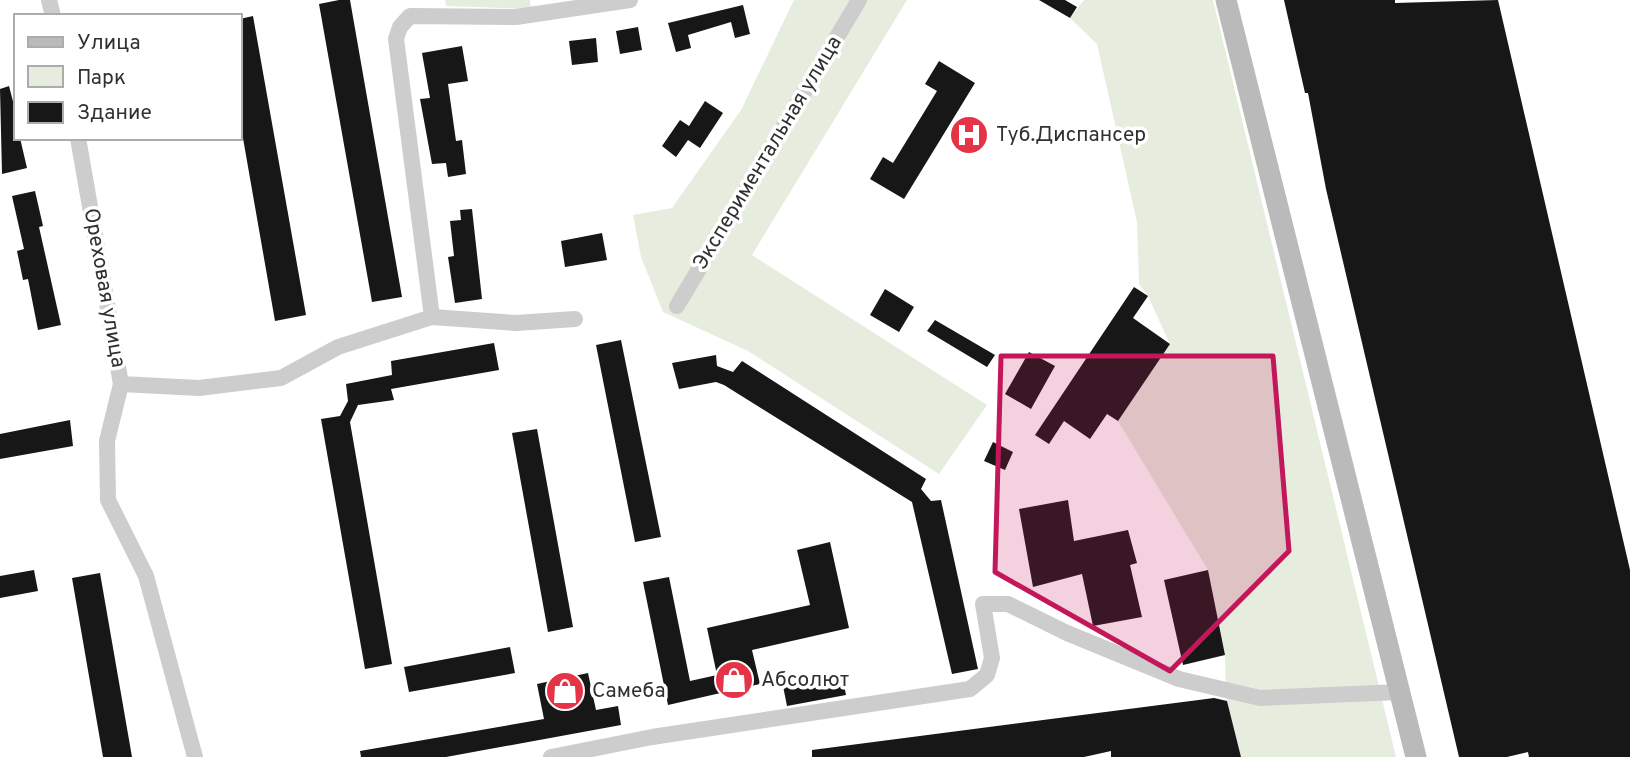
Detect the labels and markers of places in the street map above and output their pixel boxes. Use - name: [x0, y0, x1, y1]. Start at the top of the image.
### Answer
- hospital icon: Туб.Диспансер: [948, 114, 990, 156]
- place label: Туб.Диспансер: [996, 122, 1146, 149]
- shop icon: Абсолют: [713, 659, 755, 701]
- place label: Абсолют: [761, 667, 849, 694]
- shop icon: Самеба: [544, 670, 586, 712]
- place label: Самеба: [592, 678, 665, 705]

